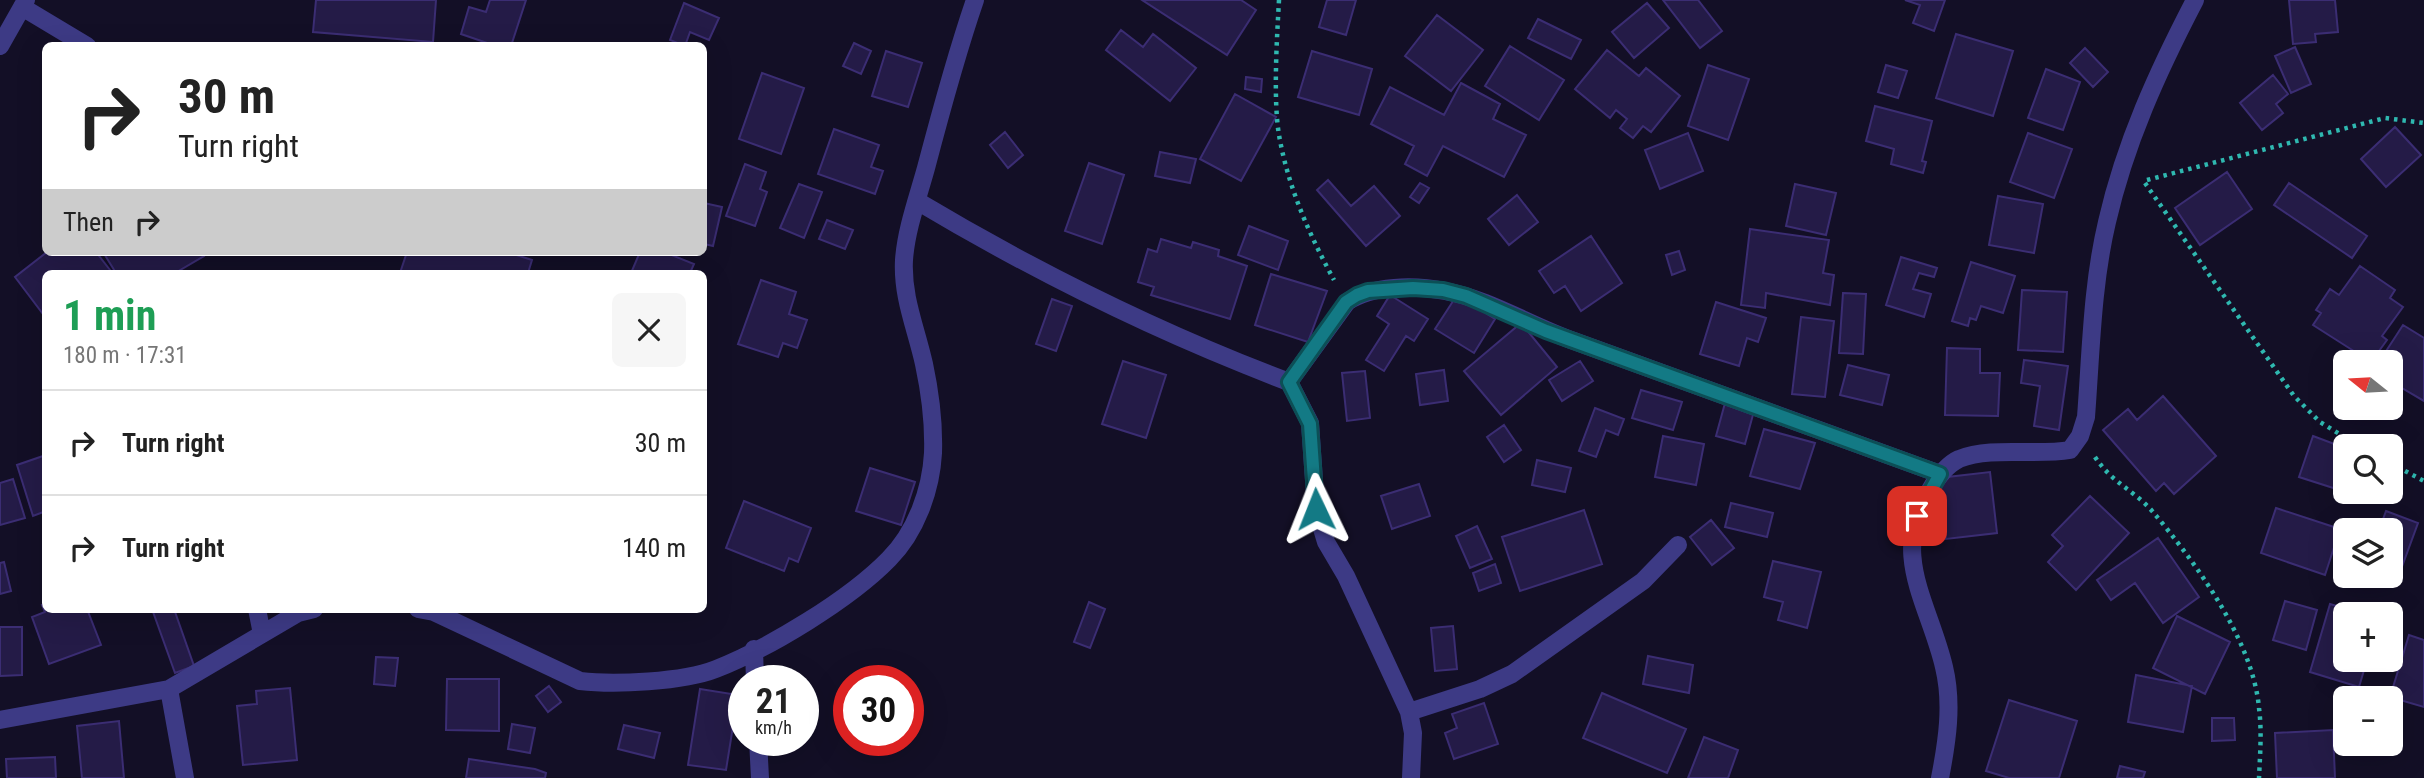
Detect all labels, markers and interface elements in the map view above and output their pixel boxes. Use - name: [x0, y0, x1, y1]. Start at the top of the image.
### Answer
- text: 30 m: [178, 68, 275, 125]
- icon: right: [63, 70, 154, 161]
- text: Turn right: [178, 127, 299, 165]
- icon: right: [128, 203, 166, 241]
- text: Then: [63, 207, 114, 237]
- text: 1 min: [63, 291, 156, 340]
- button: close: [612, 293, 686, 367]
- text: 180 m · 17:31: [63, 342, 187, 369]
- north arrow: [2333, 350, 2403, 420]
- map controls: [2333, 350, 2403, 756]
- icon: right: [63, 424, 101, 462]
- text: Turn right: [122, 428, 224, 458]
- text: 30 m: [635, 428, 686, 458]
- button: search: [2333, 434, 2403, 504]
- position arrow: [1279, 472, 1353, 546]
- pin: [1887, 486, 1947, 546]
- icon: arrive: [1898, 497, 1936, 535]
- button: layers: [2333, 518, 2403, 588]
- icon: right: [63, 529, 101, 567]
- text: Turn right: [122, 533, 224, 563]
- text: 140 m: [622, 533, 686, 563]
- button: +: [2333, 602, 2403, 672]
- speed limit sign: 30: [833, 665, 924, 756]
- text: 21: [756, 681, 791, 722]
- button: −: [2333, 686, 2403, 756]
- text: km/h: [755, 717, 792, 738]

